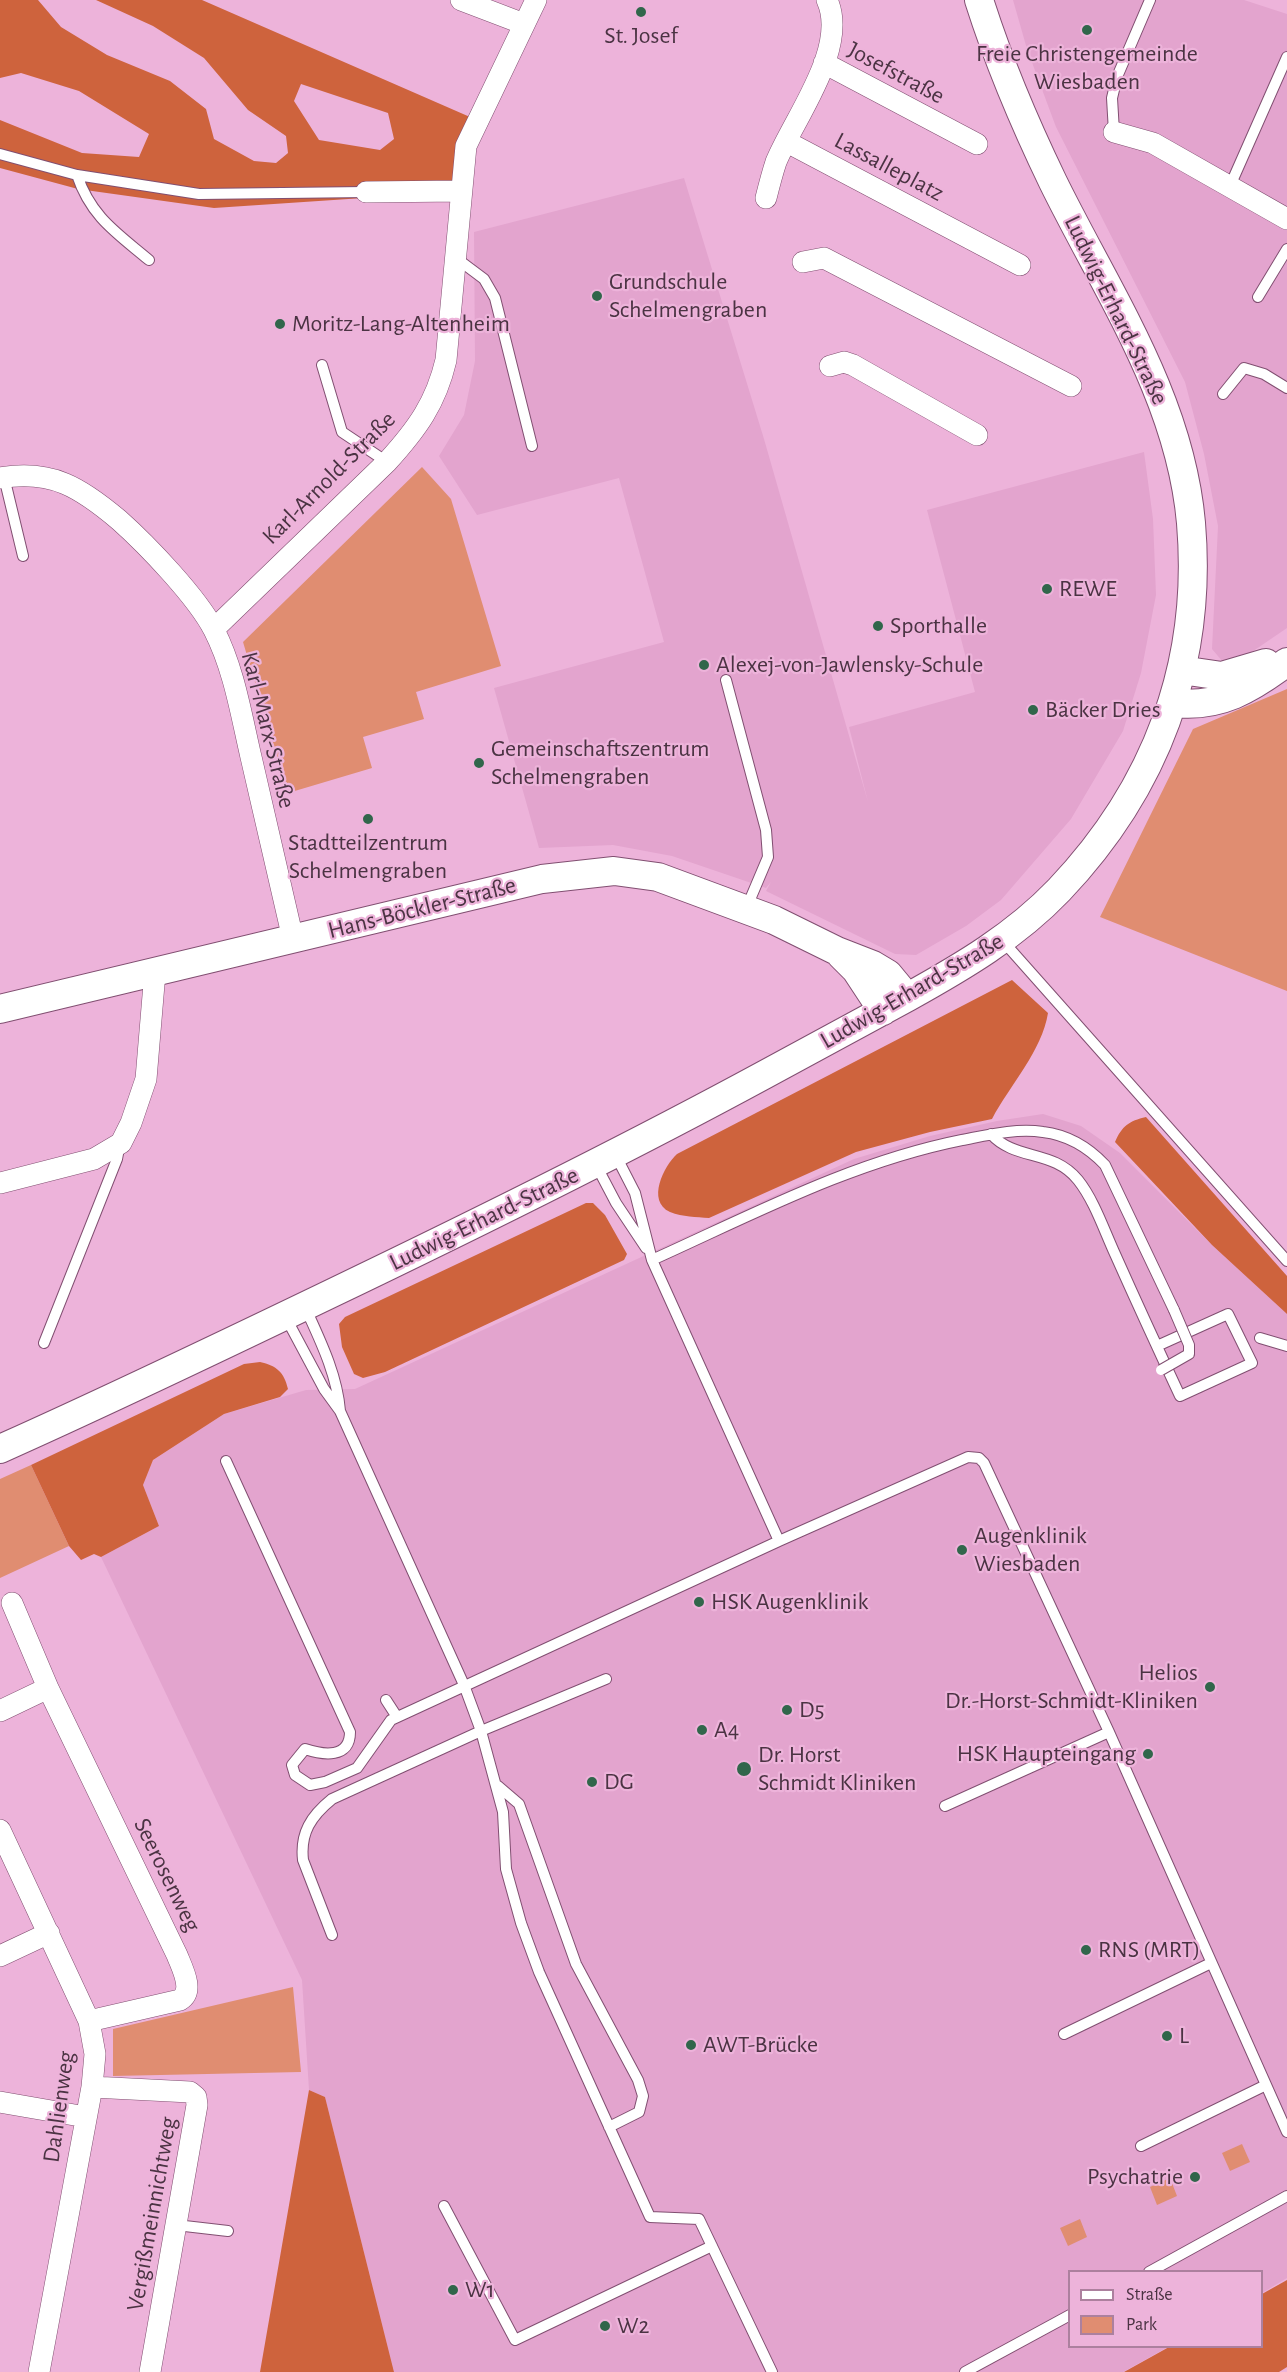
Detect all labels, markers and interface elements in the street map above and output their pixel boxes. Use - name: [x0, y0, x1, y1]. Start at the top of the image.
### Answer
- marker: St. Josef: [634, 5, 648, 19]
- place label: St. Josef: [604, 22, 678, 50]
- marker: Freie Christengemeinde Wiesbaden: [1080, 23, 1094, 37]
- street label: Josefstraße: [843, 36, 949, 110]
- place label: Freie Christengemeinde Wiesbaden: [976, 40, 1198, 96]
- street label: Lassalleplatz: [829, 126, 949, 208]
- street label: Ludwig-Erhard-Straße: [1058, 211, 1174, 409]
- place label: Grundschule Schelmengraben: [609, 268, 767, 324]
- marker: Grundschule Schelmengraben: [590, 289, 604, 303]
- place label: Moritz-Lang-Altenheim: [292, 310, 510, 338]
- marker: Moritz-Lang-Altenheim: [273, 317, 287, 331]
- street label: Karl-Arnold-Straße: [256, 405, 402, 551]
- place label: REWE: [1059, 575, 1117, 603]
- marker: REWE: [1040, 582, 1054, 596]
- place label: Sporthalle: [890, 612, 987, 640]
- marker: Sporthalle: [871, 619, 885, 633]
- street label: Karl-Marx-Straße: [235, 649, 301, 811]
- place label: Alexej-von-Jawlensky-Schule: [716, 651, 983, 679]
- marker: Alexej-von-Jawlensky-Schule: [697, 658, 711, 672]
- place label: Bäcker Dries: [1045, 696, 1161, 724]
- marker: Bäcker Dries: [1026, 703, 1040, 717]
- place label: Gemeinschaftszentrum Schelmengraben: [491, 735, 709, 791]
- marker: Gemeinschaftszentrum Schelmengraben: [472, 756, 486, 770]
- marker: Stadtteilzentrum Schelmengraben: [361, 812, 375, 826]
- place label: Stadtteilzentrum Schelmengraben: [288, 829, 448, 885]
- street label: Hans-Böckler-Straße: [325, 871, 519, 945]
- street label: Ludwig-Erhard-Straße: [815, 927, 1009, 1055]
- street label: Ludwig-Erhard-Straße: [385, 1161, 583, 1277]
- place label: Augenklinik Wiesbaden: [974, 1522, 1087, 1578]
- marker: Augenklinik Wiesbaden: [955, 1543, 969, 1557]
- place label: HSK Augenklinik: [711, 1588, 868, 1616]
- marker: HSK Augenklinik: [692, 1595, 706, 1609]
- place label: Helios Dr.-Horst-Schmidt-Kliniken: [945, 1659, 1198, 1715]
- marker: Helios Dr.-Horst-Schmidt-Kliniken: [1203, 1680, 1217, 1694]
- place label: D5: [799, 1696, 825, 1724]
- marker: D5: [780, 1703, 794, 1717]
- place label: A4: [714, 1716, 739, 1744]
- marker: A4: [695, 1723, 709, 1737]
- place label: HSK Haupteingang: [957, 1740, 1136, 1768]
- place label: Dr. Horst Schmidt Kliniken: [758, 1741, 916, 1797]
- marker: HSK Haupteingang: [1141, 1747, 1155, 1761]
- marker: Dr. Horst Schmidt Kliniken: [735, 1760, 753, 1778]
- place label: DG: [604, 1768, 634, 1796]
- marker: DG: [585, 1775, 599, 1789]
- street label: Seerosenweg: [127, 1814, 207, 1936]
- place label: RNS (MRT): [1098, 1936, 1200, 1964]
- marker: RNS (MRT): [1079, 1943, 1093, 1957]
- place label: L: [1179, 2022, 1189, 2050]
- marker: L: [1160, 2029, 1174, 2043]
- place label: AWT-Brücke: [703, 2031, 818, 2059]
- marker: AWT-Brücke: [684, 2038, 698, 2052]
- street label: Dahlienweg: [37, 2049, 81, 2165]
- street label: Vergißmeinnichtweg: [121, 2115, 183, 2313]
- place label: Psychatrie: [1087, 2163, 1183, 2191]
- marker: Psychatrie: [1188, 2170, 1202, 2184]
- legend: [1068, 2270, 1263, 2348]
- place label: W1: [465, 2276, 495, 2304]
- marker: W1: [446, 2283, 460, 2297]
- text: Straße: [1126, 2286, 1172, 2304]
- place label: W2: [617, 2312, 649, 2340]
- text: Park: [1126, 2316, 1157, 2334]
- marker: W2: [598, 2319, 612, 2333]

